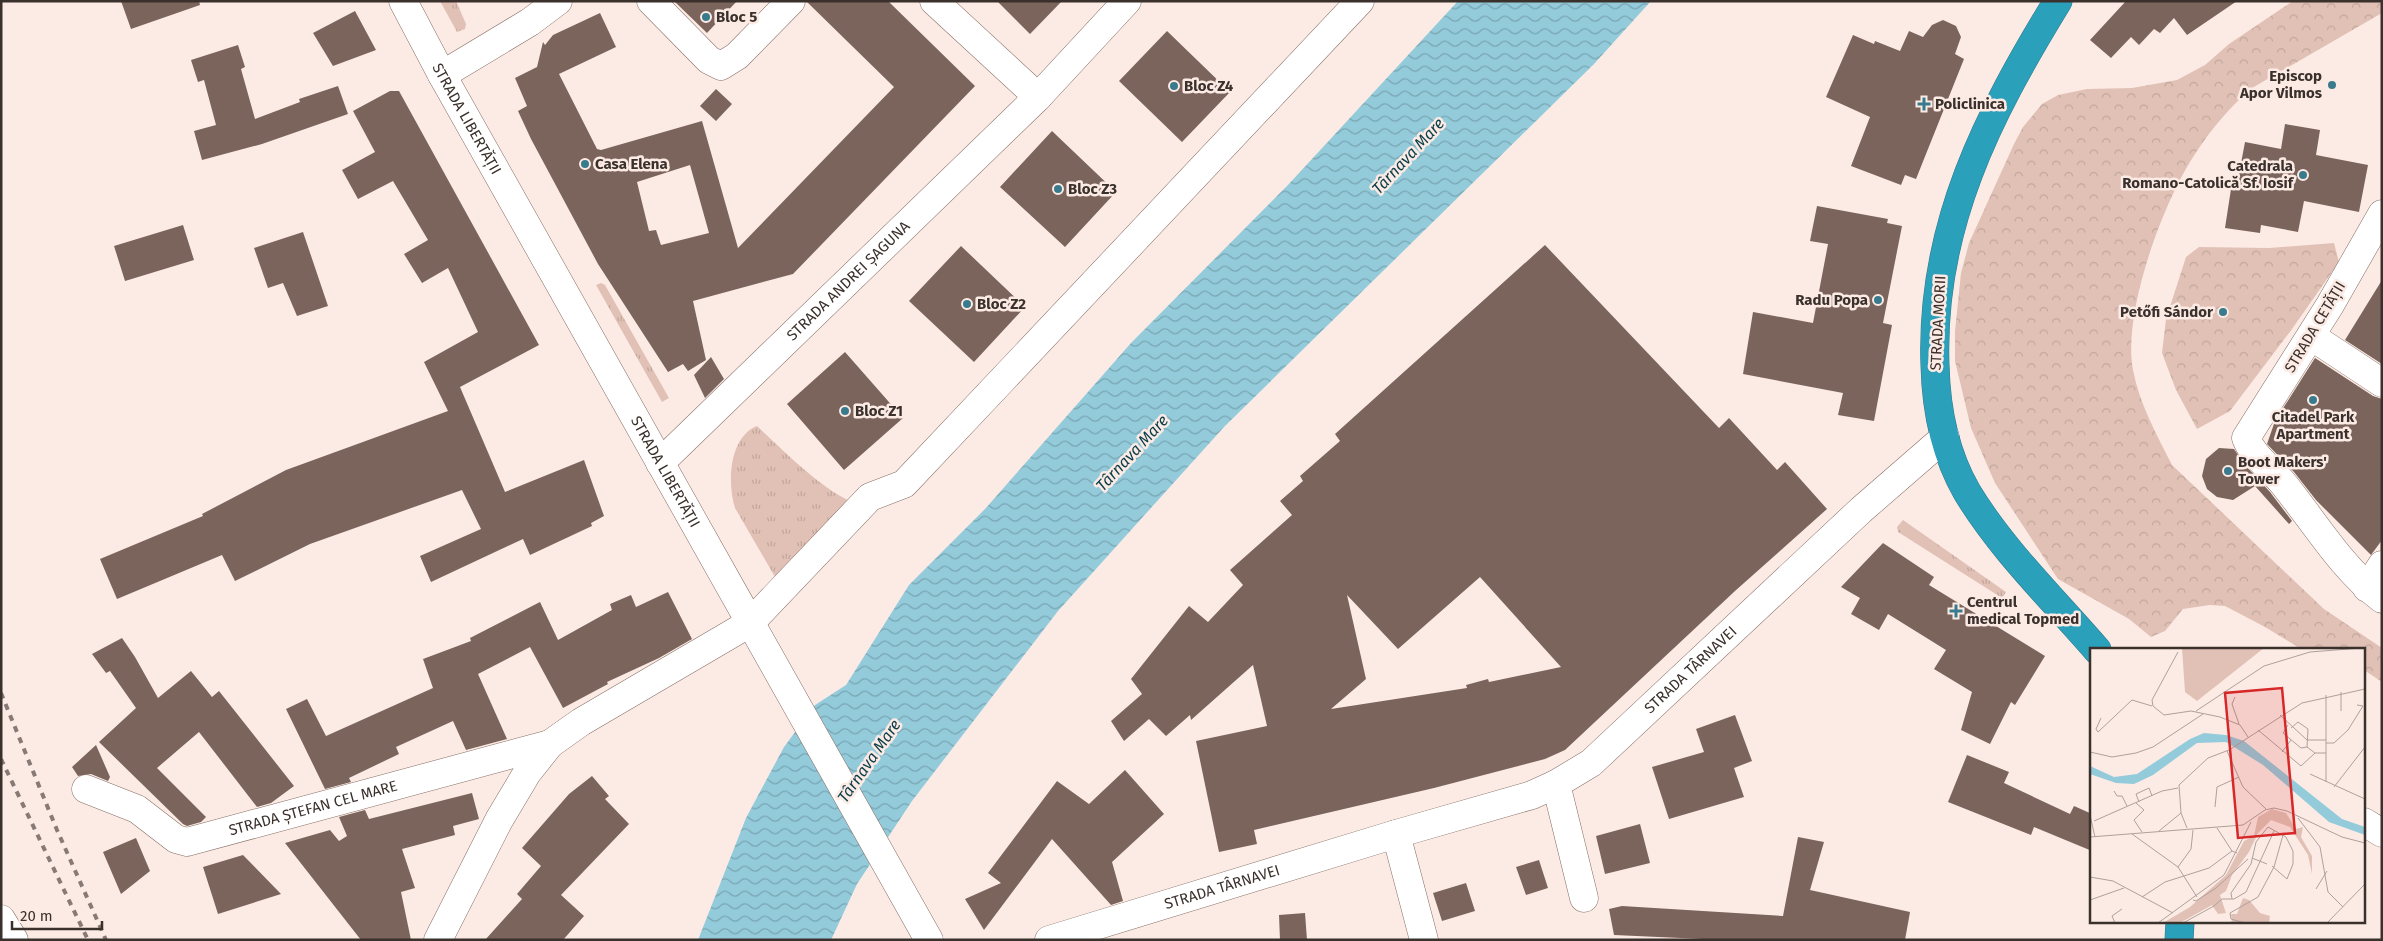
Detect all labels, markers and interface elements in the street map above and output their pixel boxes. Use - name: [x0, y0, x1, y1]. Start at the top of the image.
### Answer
- place label: Bloc 5: [716, 8, 757, 26]
- marker: Bloc 5: [700, 11, 712, 23]
- street label: STRADA LIBERTĂȚII: [428, 60, 505, 178]
- place label: Episcop Apor Vilmos: [2239, 67, 2322, 102]
- place label: Bloc Z4: [1184, 77, 1234, 95]
- marker: Episcop Apor Vilmos: [2326, 79, 2338, 91]
- marker: Bloc Z4: [1168, 80, 1180, 92]
- place label: Policlinica: [1935, 95, 2005, 113]
- marker: Policlinica: [1917, 97, 1931, 111]
- water label: Târnava Mare: [1368, 114, 1448, 198]
- place label: Casa Elena: [595, 155, 668, 173]
- place label: Catedrala Romano-Catolică Sf. Iosif: [2122, 157, 2295, 192]
- marker: Casa Elena: [579, 158, 591, 170]
- marker: Catedrala Romano-Catolică Sf. Iosif: [2297, 169, 2309, 181]
- place label: Bloc Z3: [1068, 180, 1117, 198]
- marker: Bloc Z3: [1052, 183, 1064, 195]
- street label: STRADA ANDREI ȘAGUNA: [783, 217, 914, 344]
- street label: STRADA MORII: [1927, 275, 1949, 371]
- street label: STRADA CETĂȚII: [2281, 278, 2350, 376]
- place label: Radu Popa: [1795, 291, 1868, 309]
- marker: Radu Popa: [1872, 294, 1884, 306]
- place label: Bloc Z2: [977, 295, 1026, 313]
- marker: Bloc Z2: [961, 298, 973, 310]
- place label: Petőfi Sándor: [2120, 303, 2214, 321]
- marker: Petőfi Sándor: [2217, 306, 2229, 318]
- marker: Citadel Park Apartment: [2307, 394, 2319, 406]
- place label: Bloc Z1: [855, 402, 903, 420]
- marker: Bloc Z1: [839, 405, 851, 417]
- place label: Citadel Park Apartment: [2272, 408, 2355, 443]
- water label: Târnava Mare: [1092, 411, 1172, 495]
- street label: STRADA LIBERTĂȚII: [627, 413, 704, 531]
- place label: Boot Makers' Tower: [2238, 453, 2327, 488]
- marker: Boot Makers' Tower: [2222, 465, 2234, 477]
- place label: Centrul medical Topmed: [1967, 593, 2079, 628]
- marker: Centrul medical Topmed: [1949, 604, 1963, 618]
- street label: STRADA TÂRNAVEI: [1641, 622, 1740, 717]
- inset map: [2090, 648, 2366, 924]
- water label: Târnava Mare: [833, 716, 905, 806]
- street label: STRADA ȘTEFAN CEL MARE: [227, 777, 399, 839]
- street label: STRADA TÂRNAVEI: [1162, 861, 1282, 913]
- scale bar: [12, 898, 102, 930]
- text: 20 m: [20, 907, 53, 925]

